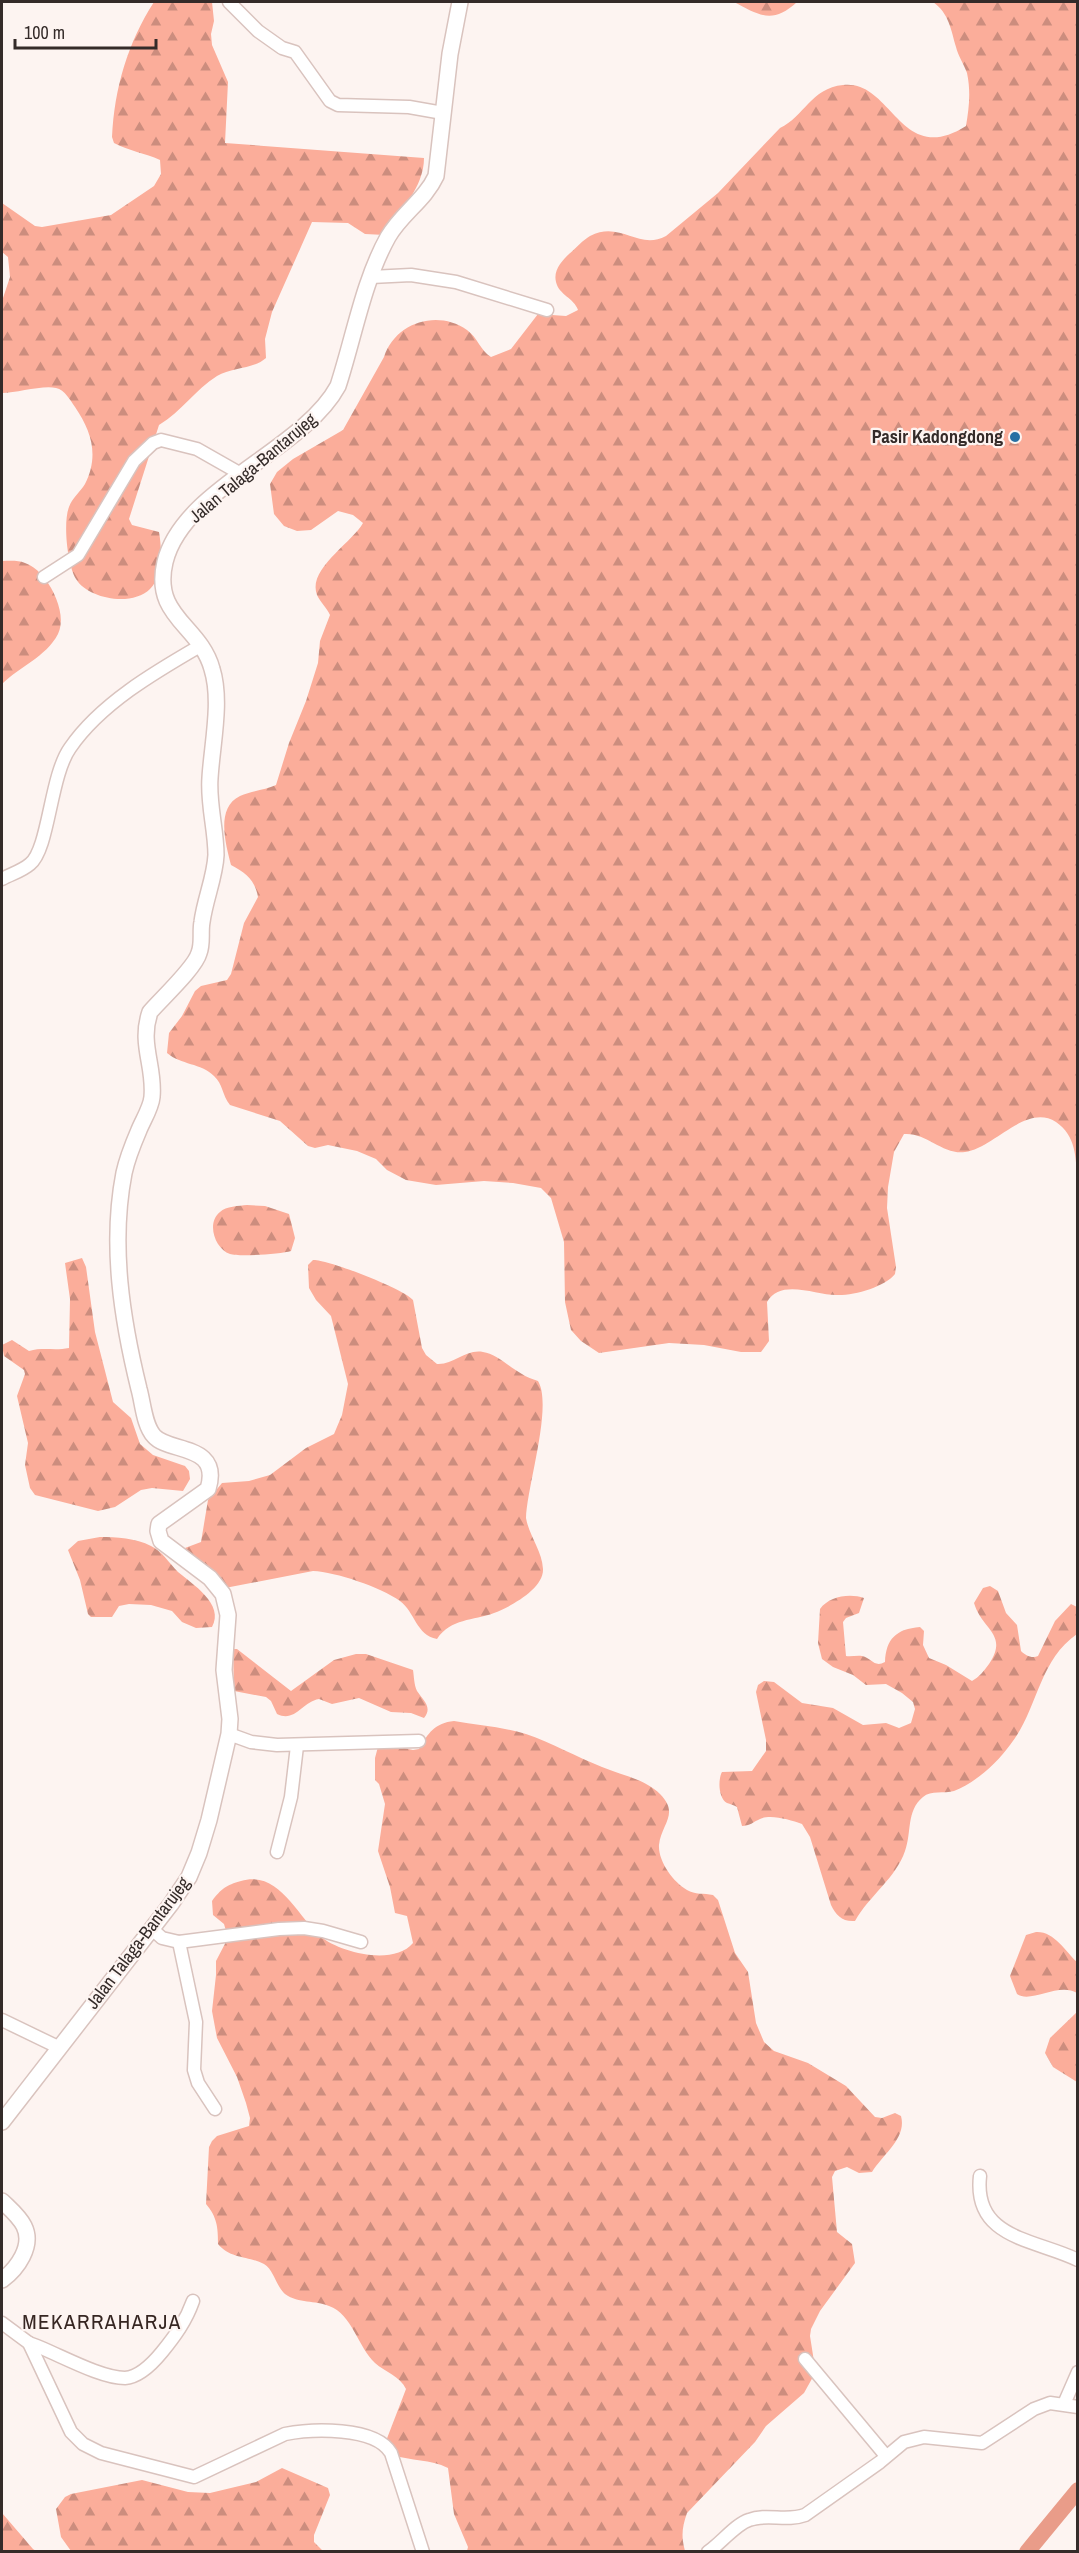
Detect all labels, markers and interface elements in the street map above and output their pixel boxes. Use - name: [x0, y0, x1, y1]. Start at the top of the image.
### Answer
- scale bar: [15, 12, 156, 50]
- text: 100 m: [24, 20, 65, 45]
- street label: Jalan Talaga-Bantarujeg: [184, 406, 322, 528]
- place label: Pasir Kadongdong: [872, 424, 1003, 449]
- marker: Pasir Kadongdong: [1008, 430, 1022, 444]
- street label: Jalan Talaga-Bantarujeg: [80, 1871, 196, 2014]
- district label: MEKARRAHARJA: [22, 2307, 182, 2336]

